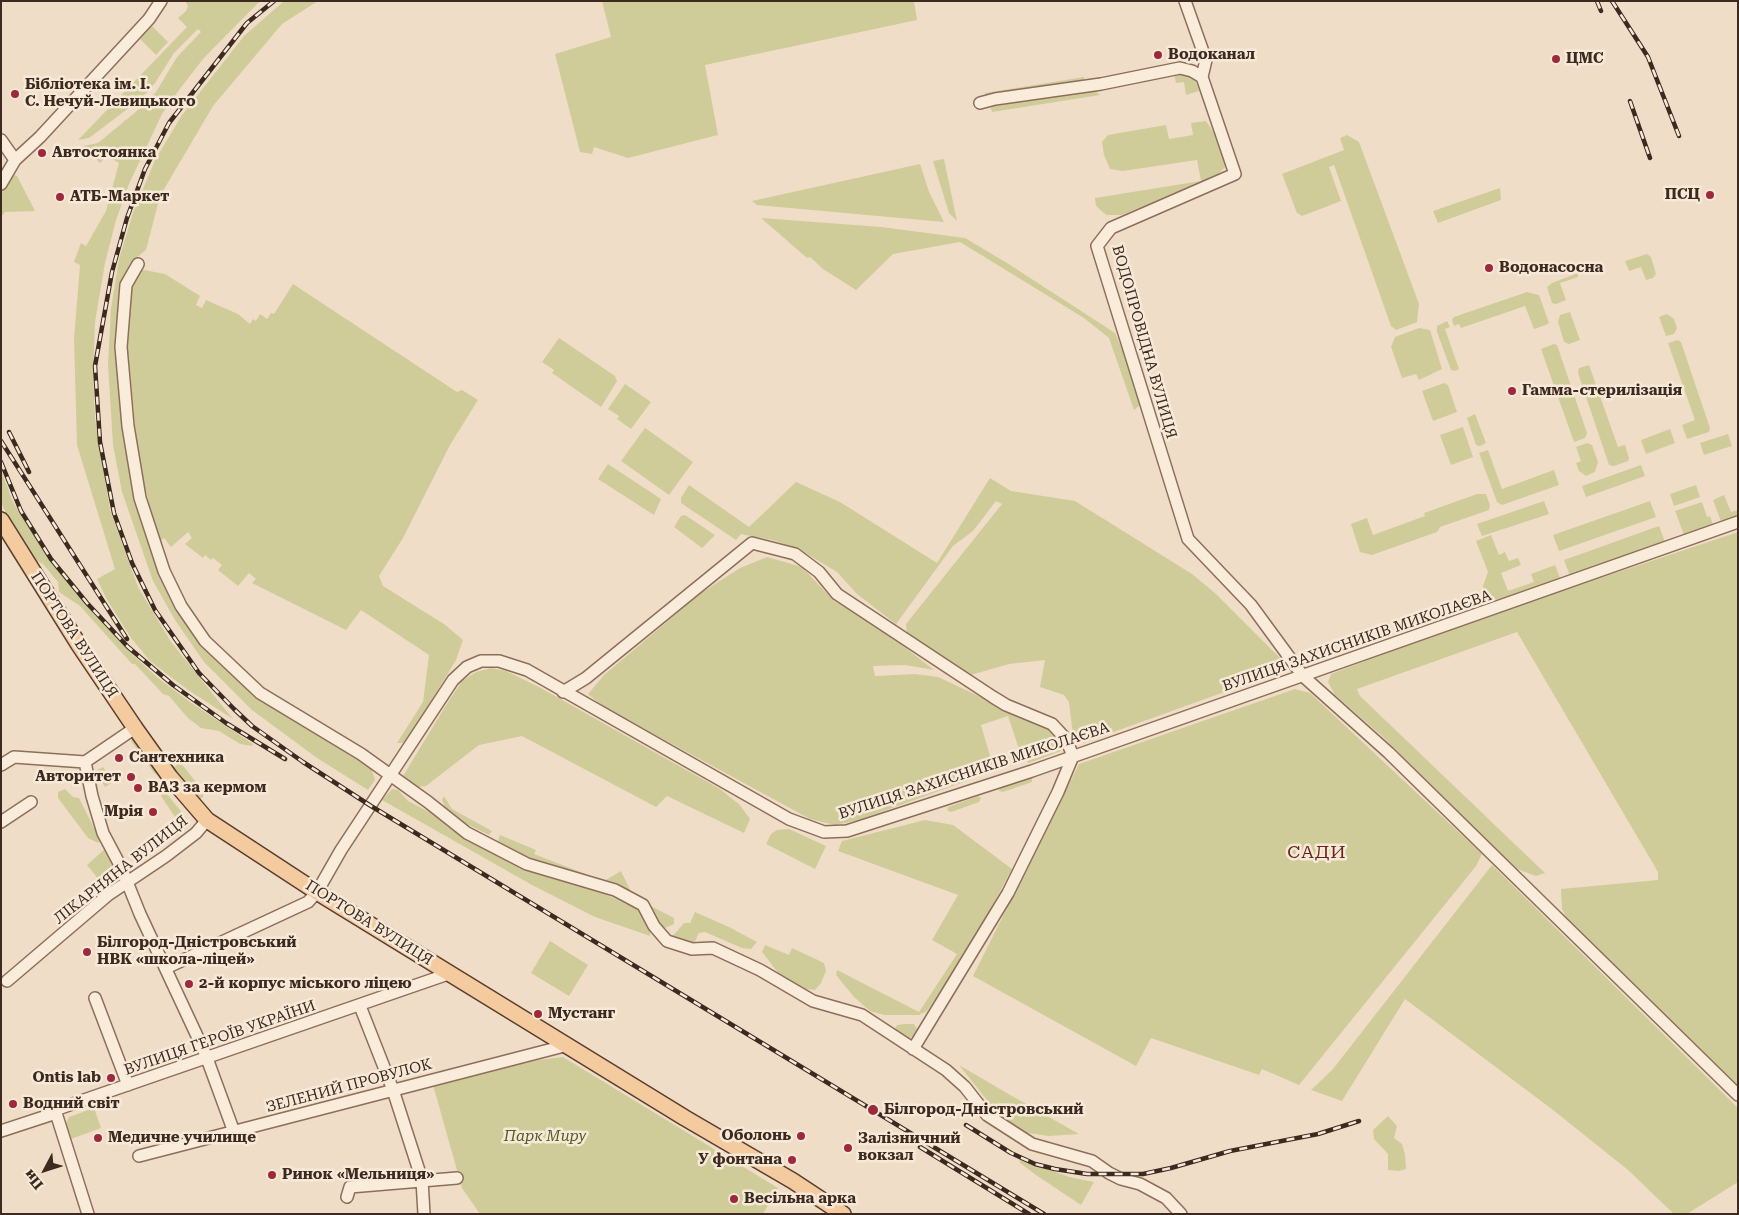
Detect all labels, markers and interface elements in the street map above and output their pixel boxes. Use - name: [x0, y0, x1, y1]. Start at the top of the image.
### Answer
- place label: Водоканал: [1168, 46, 1255, 64]
- marker: Водоканал: [1152, 49, 1164, 61]
- place label: ЦМС: [1566, 50, 1603, 68]
- marker: ЦМС: [1550, 53, 1562, 65]
- place label: Бібліотека ім. І. С. Нечуй-Левицького: [25, 76, 196, 111]
- marker: Бібліотека ім. І. С. Нечуй-Левицького: [9, 88, 21, 100]
- place label: Автостоянка: [52, 144, 156, 162]
- marker: Автостоянка: [36, 147, 48, 159]
- place label: ПСЦ: [1665, 186, 1700, 204]
- place label: АТБ-Маркет: [70, 188, 169, 206]
- marker: ПСЦ: [1704, 189, 1716, 201]
- marker: АТБ-Маркет: [54, 191, 66, 203]
- street label: ВОДОПРОВІДНА ВУЛИЦЯ: [1108, 243, 1180, 441]
- place label: Водонасосна: [1499, 259, 1603, 277]
- marker: Водонасосна: [1483, 262, 1495, 274]
- place label: Гамма-стерилізація: [1522, 382, 1682, 400]
- marker: Гамма-стерилізація: [1506, 385, 1518, 397]
- street label: ПОРТОВА ВУЛИЦЯ: [27, 569, 121, 701]
- street label: ВУЛИЦЯ ЗАХИСНИКІВ МИКОЛАЄВА: [1220, 586, 1494, 696]
- street label: ВУЛИЦЯ ЗАХИСНИКІВ МИКОЛАЄВА: [836, 719, 1112, 823]
- place label: Сантехника: [129, 749, 224, 767]
- marker: Сантехника: [113, 752, 125, 764]
- place label: Авторитет: [35, 768, 121, 786]
- marker: Авторитет: [125, 771, 137, 783]
- place label: ВАЗ за кермом: [148, 779, 267, 797]
- marker: ВАЗ за кермом: [132, 782, 144, 794]
- place label: Мрія: [104, 803, 143, 821]
- marker: Мрія: [147, 806, 159, 818]
- street label: ЛІКАРНЯНА ВУЛИЦЯ: [51, 812, 191, 928]
- district label: САДИ: [1287, 842, 1347, 864]
- street label: ПОРТОВА ВУЛИЦЯ: [302, 877, 436, 969]
- place label: Білгород-Дністровський НВК «школа-ліцей»: [97, 934, 297, 969]
- marker: Білгород-Дністровський НВК «школа-ліцей»: [81, 946, 93, 958]
- place label: 2-й корпус міського ліцею: [199, 975, 412, 993]
- marker: 2-й корпус міського ліцею: [183, 978, 195, 990]
- street label: ВУЛИЦЯ ГЕРОЇВ УКРАЇНИ: [122, 997, 318, 1079]
- place label: Мустанг: [548, 1005, 615, 1023]
- marker: Мустанг: [532, 1008, 544, 1020]
- street label: ЗЕЛЕНИЙ ПРОВУЛОК: [264, 1055, 434, 1117]
- place label: Ontis lab: [32, 1069, 101, 1087]
- marker: Ontis lab: [105, 1072, 117, 1084]
- place label: Водний світ: [23, 1095, 119, 1113]
- marker: Водний світ: [7, 1098, 19, 1110]
- place label: Білгород-Дністровський: [884, 1101, 1084, 1119]
- marker: Білгород-Дністровський: [866, 1103, 880, 1117]
- place label: Оболонь: [722, 1127, 791, 1145]
- park label: Парк Миру: [504, 1128, 586, 1146]
- place label: Медичне училище: [108, 1129, 256, 1147]
- marker: Оболонь: [795, 1130, 807, 1142]
- place label: Залізничний вокзал: [858, 1130, 961, 1165]
- marker: Медичне училище: [92, 1132, 104, 1144]
- marker: Залізничний вокзал: [842, 1142, 854, 1154]
- north arrow: [20, 1145, 70, 1195]
- place label: У фонтана: [698, 1151, 782, 1169]
- marker: У фонтана: [786, 1154, 798, 1166]
- text: Пн: [21, 1166, 46, 1193]
- place label: Ринок «Мельниця»: [282, 1166, 434, 1184]
- marker: Ринок «Мельниця»: [266, 1169, 278, 1181]
- place label: Весільна арка: [744, 1190, 856, 1208]
- marker: Весільна арка: [728, 1193, 740, 1205]

